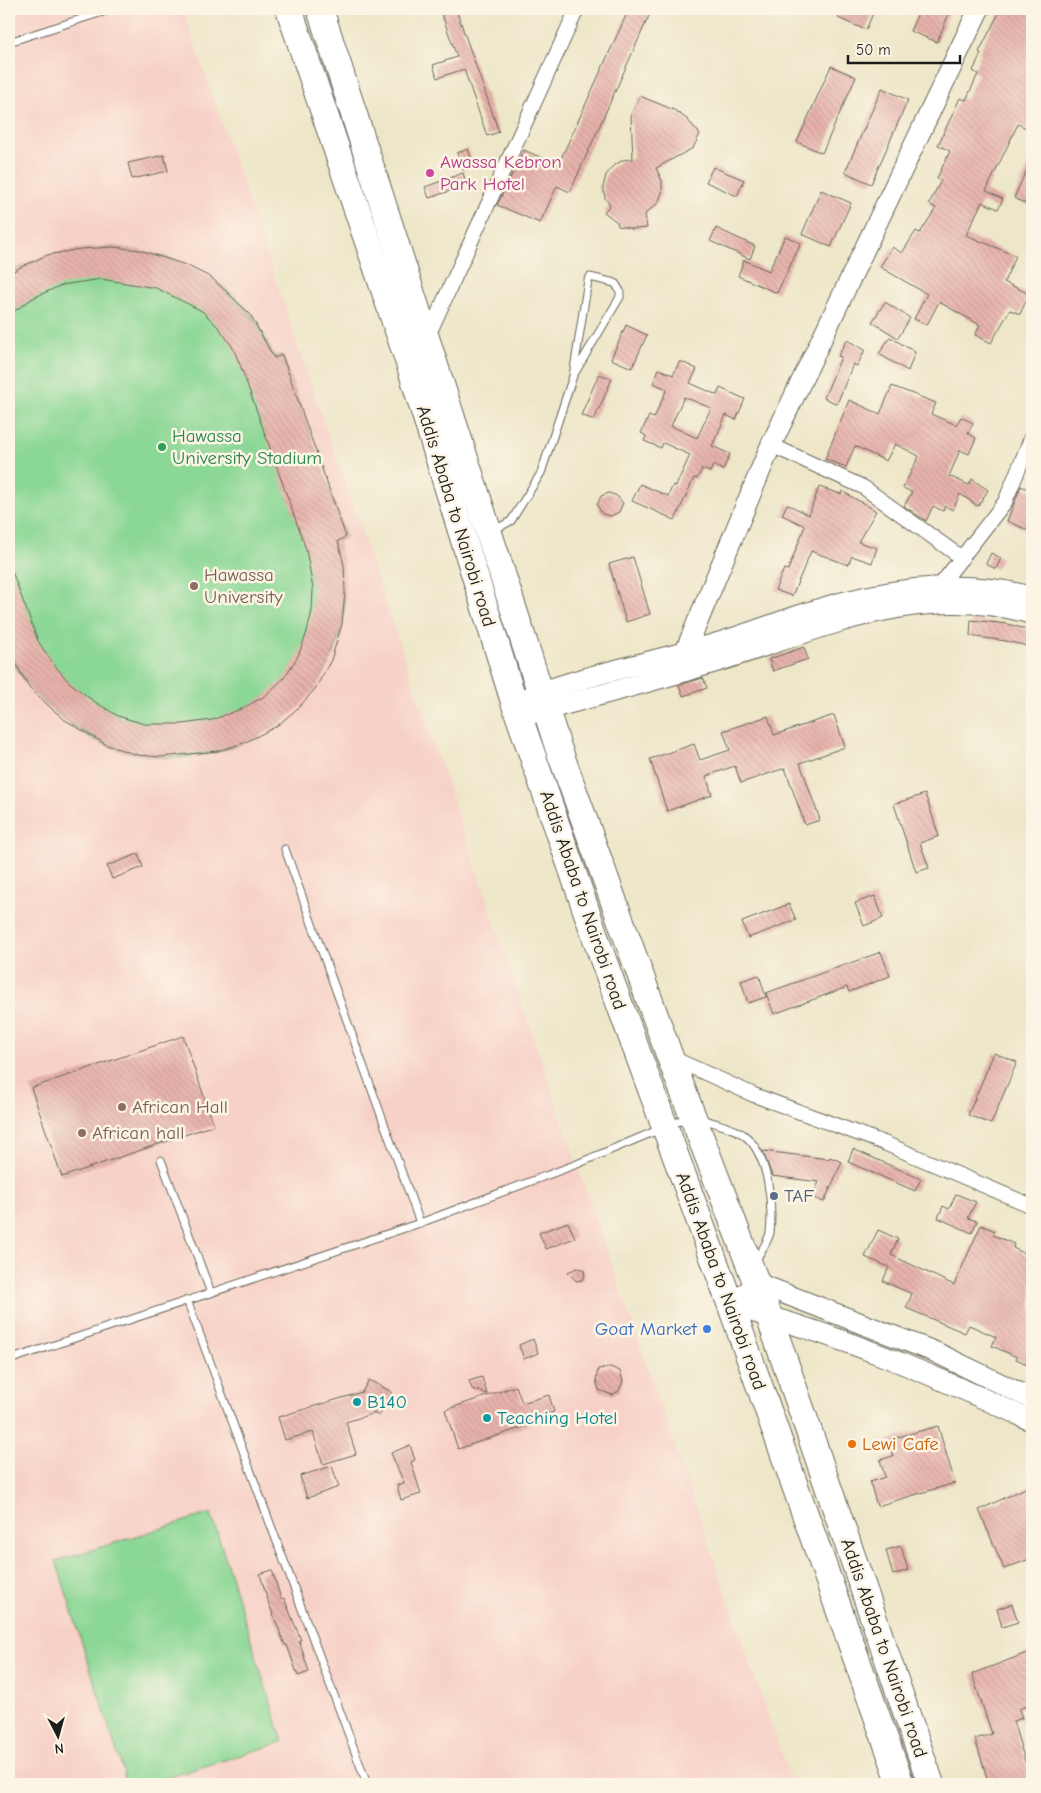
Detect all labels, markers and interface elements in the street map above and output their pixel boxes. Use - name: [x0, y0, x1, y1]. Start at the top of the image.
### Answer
- scale bar: [848, 32, 961, 64]
- text: 50 m: [856, 41, 891, 59]
- place label: Awassa Kebron Park Hotel: [440, 151, 562, 195]
- marker: Awassa Kebron Park Hotel: [424, 167, 436, 179]
- street label: Addis Ababa to Nairobi road: [412, 403, 500, 629]
- place label: Hawassa University Stadium: [172, 425, 322, 469]
- marker: Hawassa University Stadium: [156, 441, 168, 453]
- place label: Hawassa University: [204, 564, 283, 608]
- marker: Hawassa University: [188, 580, 200, 592]
- street label: Addis Ababa to Nairobi road: [535, 788, 631, 1012]
- place label: African Hall: [132, 1096, 228, 1118]
- marker: African Hall: [116, 1101, 128, 1113]
- place label: African hall: [92, 1122, 184, 1144]
- marker: African hall: [76, 1127, 88, 1139]
- street label: Addis Ababa to Nairobi road: [671, 1169, 771, 1393]
- place label: TAF: [784, 1185, 814, 1207]
- marker: TAF: [768, 1190, 780, 1202]
- place label: Goat Market: [595, 1318, 698, 1340]
- marker: Goat Market: [701, 1323, 713, 1335]
- place label: B140: [367, 1391, 407, 1413]
- marker: B140: [351, 1396, 363, 1408]
- place label: Teaching Hotel: [497, 1407, 617, 1429]
- marker: Teaching Hotel: [481, 1412, 493, 1424]
- place label: Lewi Cafe: [862, 1433, 939, 1455]
- marker: Lewi Cafe: [846, 1438, 858, 1450]
- street label: Addis Ababa to Nairobi road: [836, 1536, 932, 1760]
- north arrow: [32, 1710, 82, 1760]
- text: N: [54, 1740, 65, 1757]

